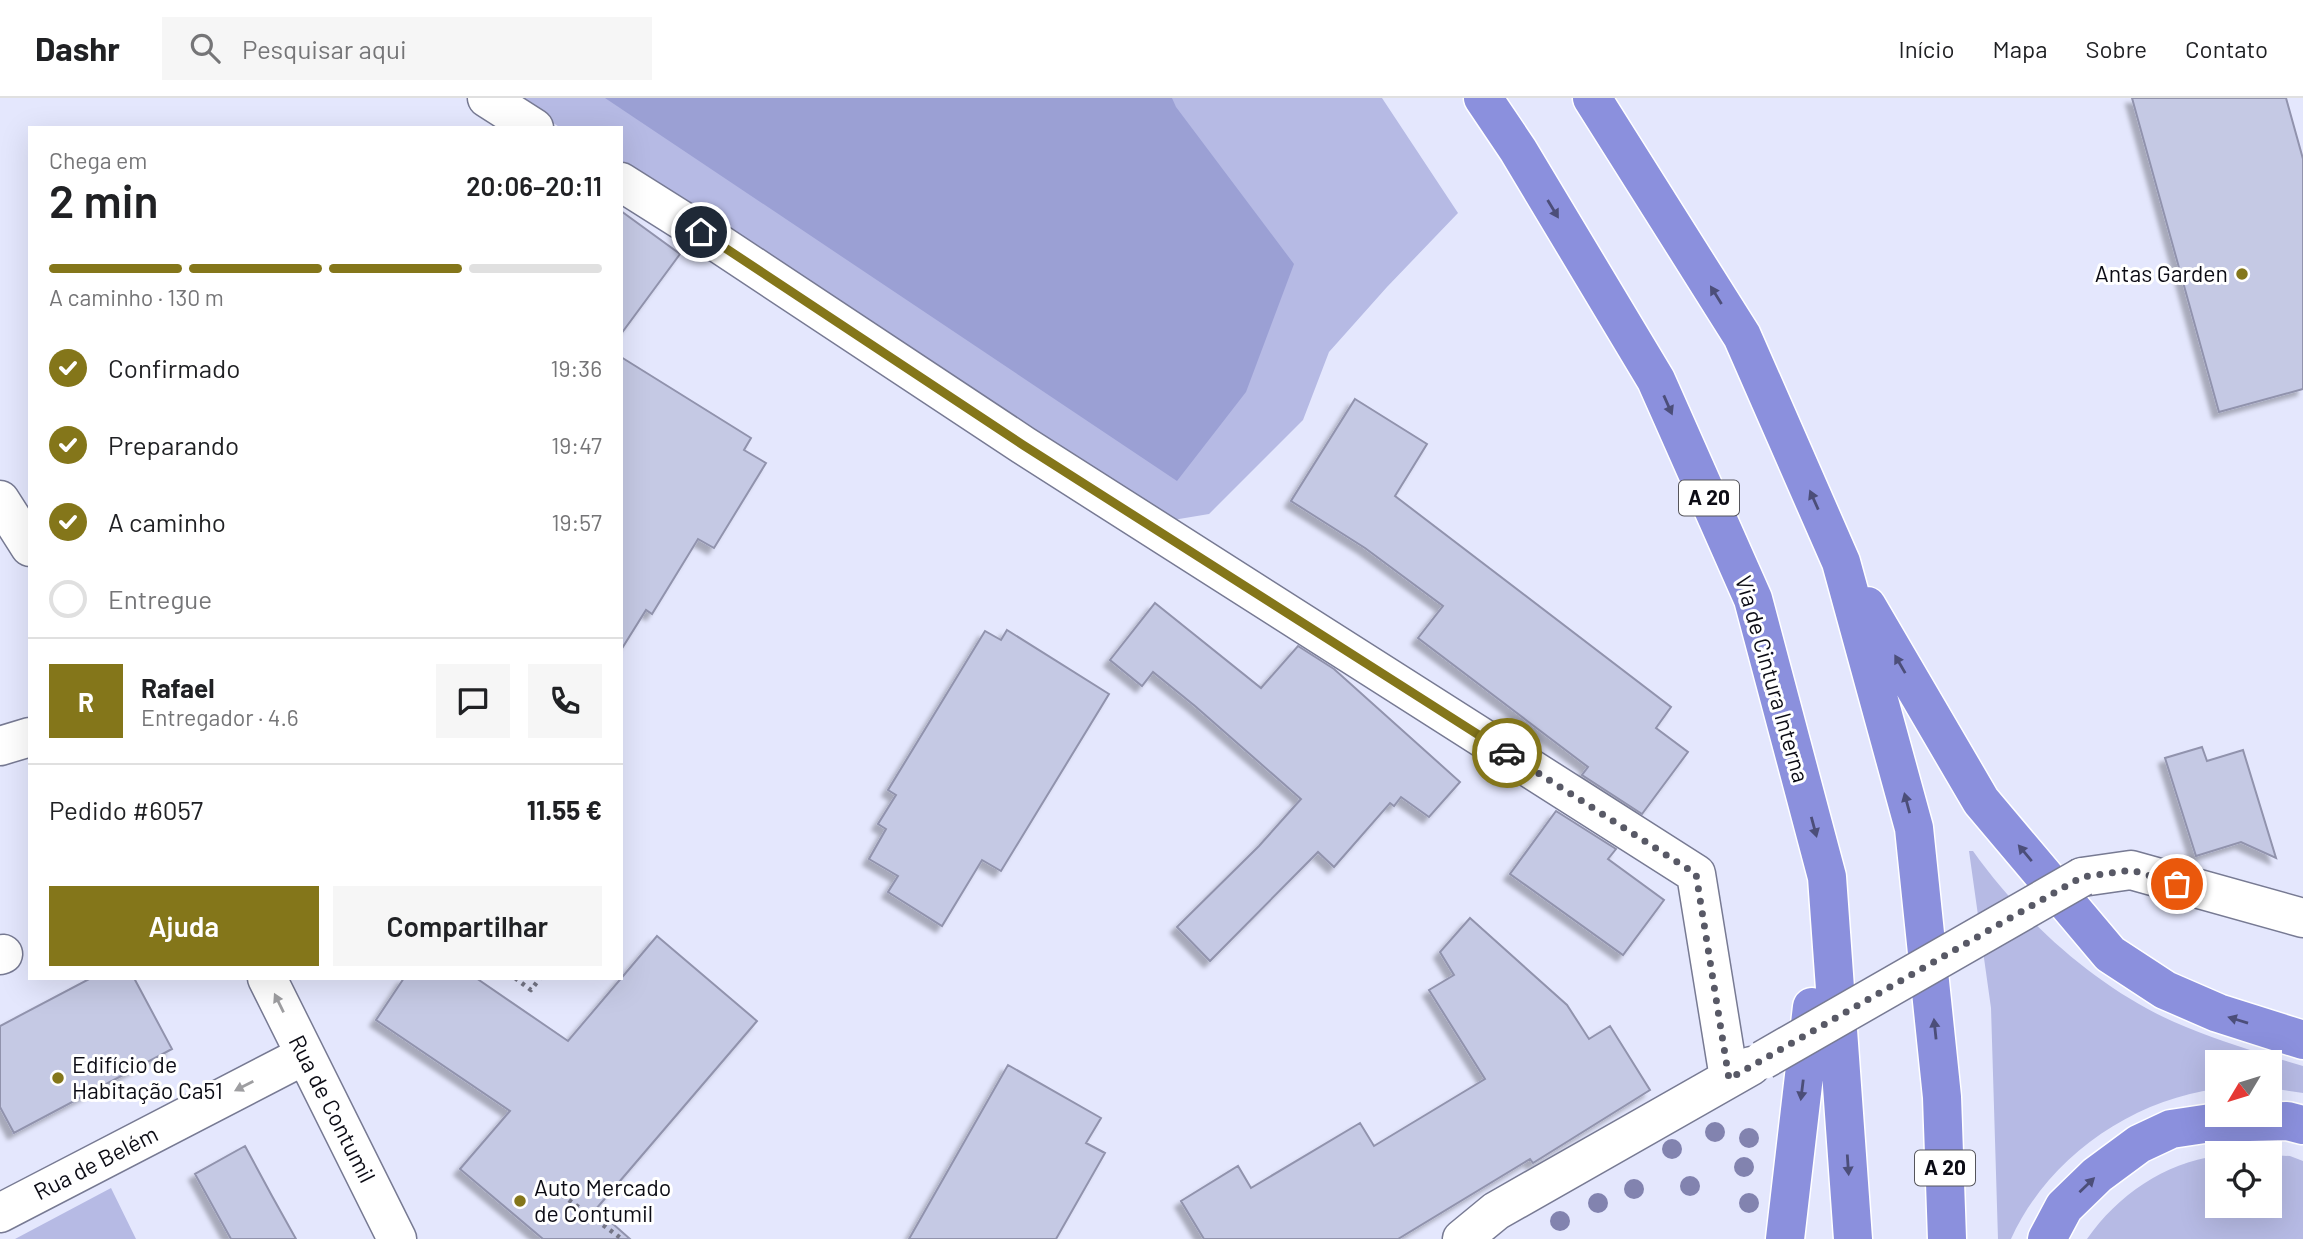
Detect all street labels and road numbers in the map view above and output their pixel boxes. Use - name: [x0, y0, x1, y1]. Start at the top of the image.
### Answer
- road number: A 20: [1679, 480, 1739, 516]
- street label: Via de Cintura Interna: [1730, 572, 1816, 785]
- street label: Rua de Contumil: [284, 1030, 382, 1187]
- street label: Rua de Belém: [29, 1119, 162, 1205]
- road number: A 20: [1915, 1150, 1975, 1186]

